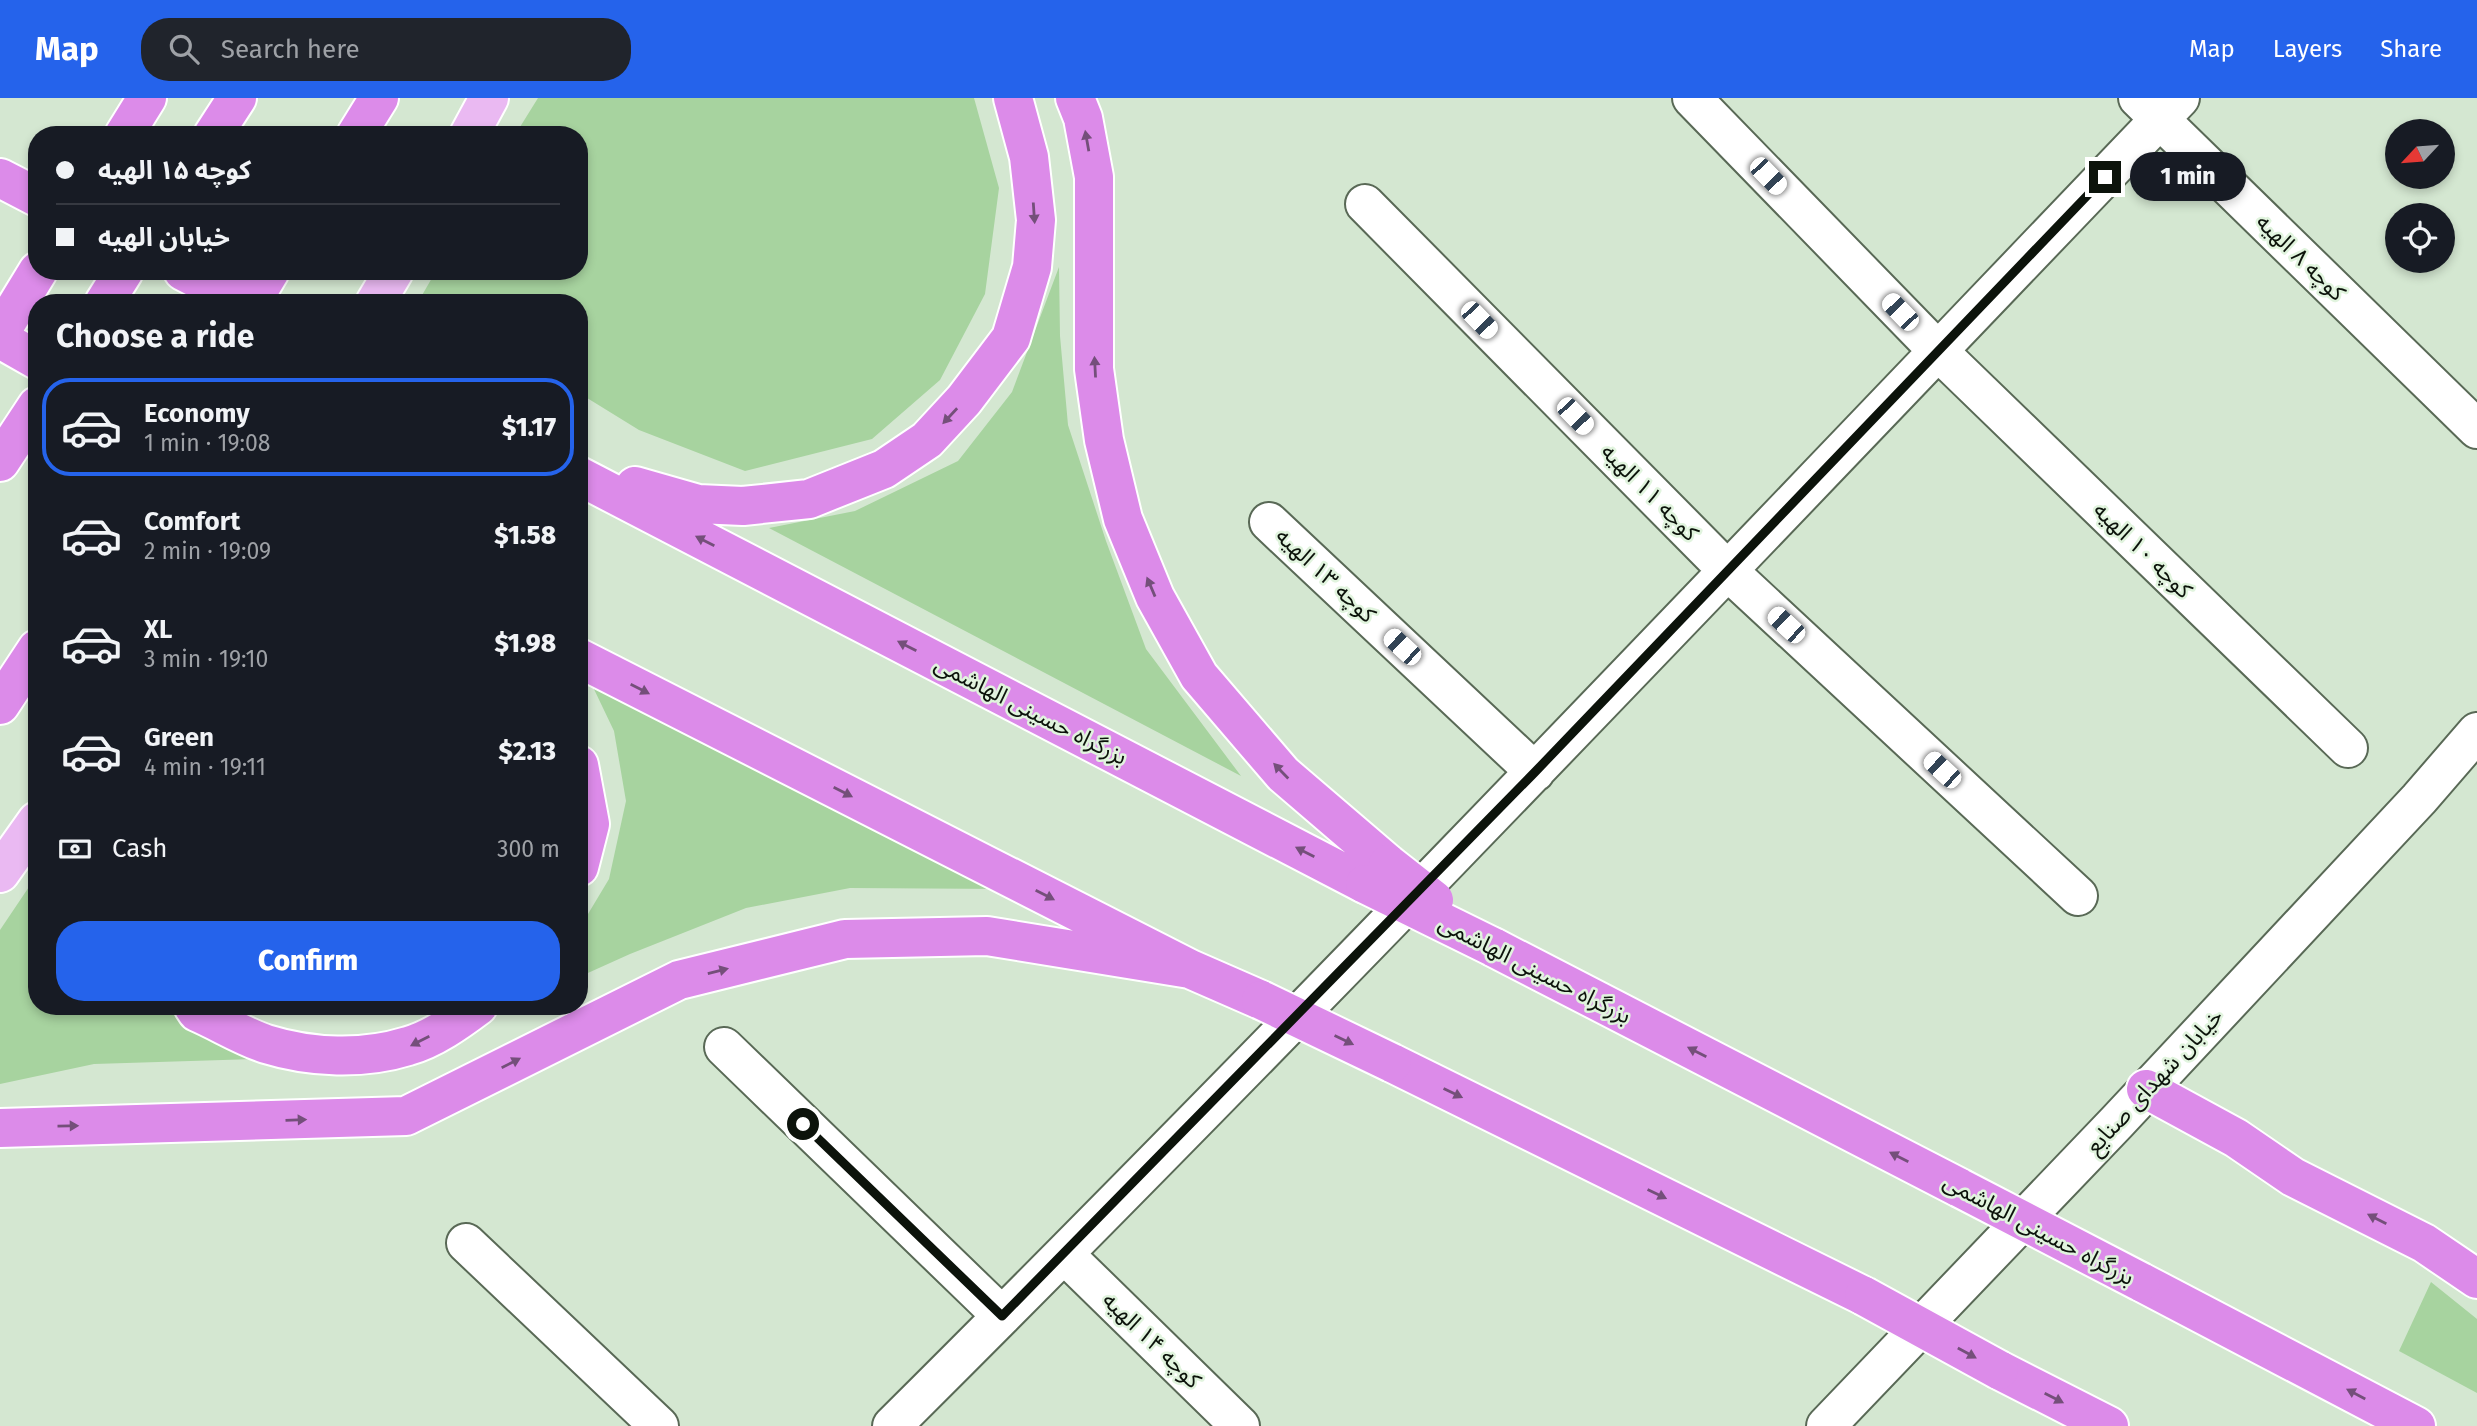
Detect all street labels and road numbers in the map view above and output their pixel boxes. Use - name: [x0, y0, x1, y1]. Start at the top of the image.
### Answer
- street label: کوچه ۸ الهیه: [2250, 208, 2352, 308]
- street label: کوچه ۱۱ الهیه: [1595, 437, 1705, 548]
- street label: کوچه ۱۰ الهیه: [2087, 496, 2199, 605]
- street label: کوچه ۱۳ الهیه: [1269, 522, 1382, 629]
- street label: بزرگراه حسینی الهاشمی: [930, 649, 1132, 771]
- street label: بزرگراه حسینی الهاشمی: [1434, 908, 1636, 1030]
- street label: خیابان شهدای صنایع: [2079, 1002, 2231, 1162]
- street label: بزرگراه حسینی الهاشمی: [1939, 1167, 2139, 1291]
- street label: کوچه ۱۴ الهیه: [1096, 1286, 1208, 1395]

